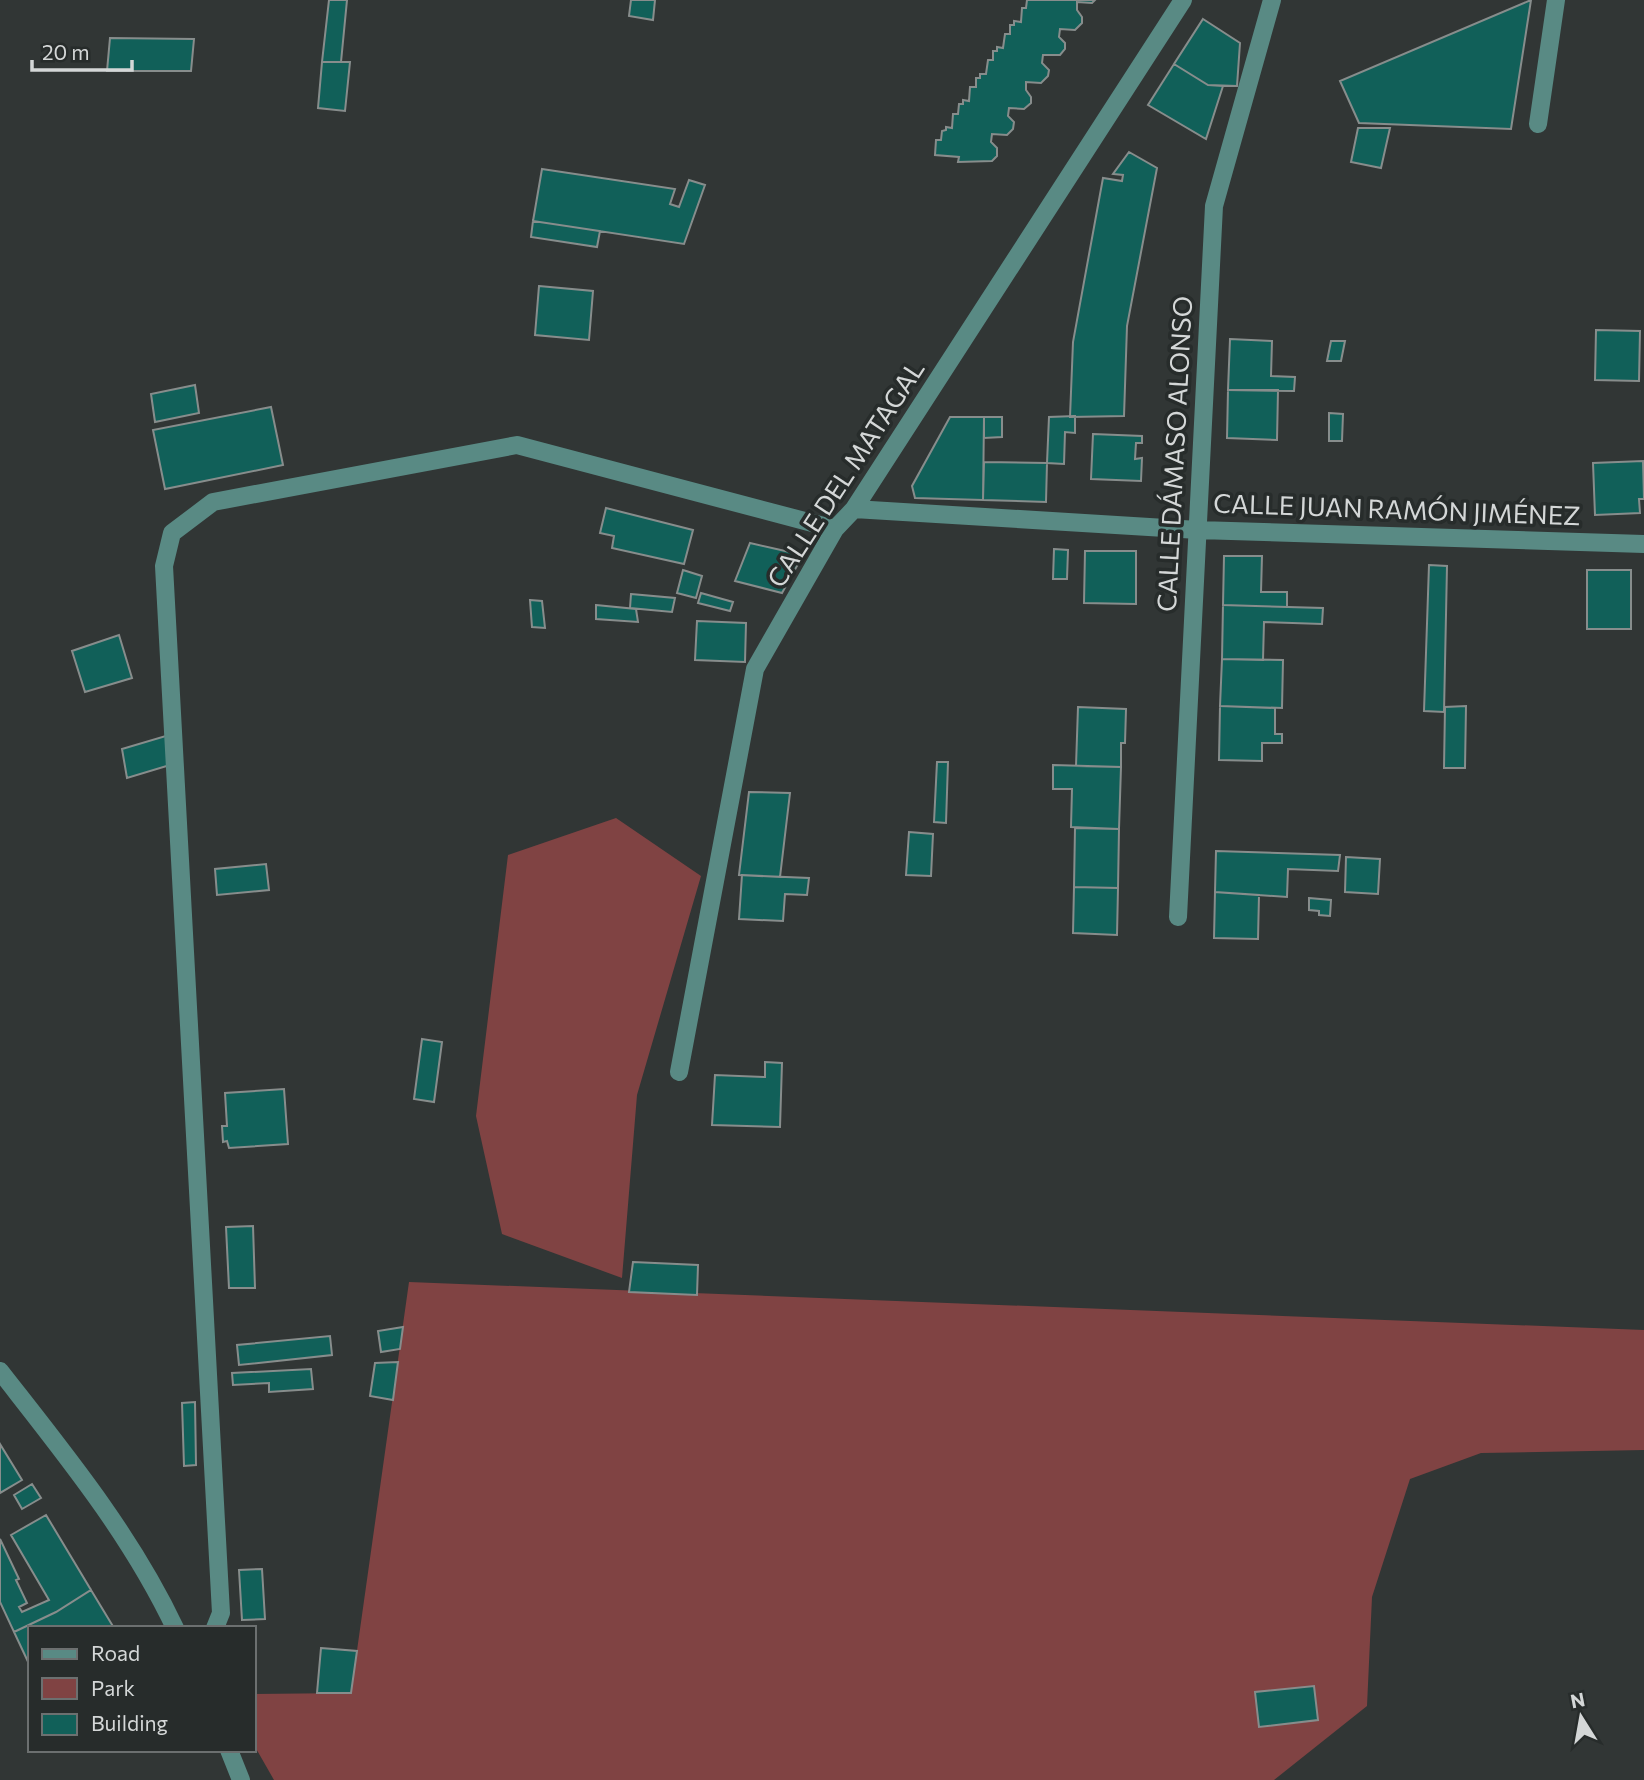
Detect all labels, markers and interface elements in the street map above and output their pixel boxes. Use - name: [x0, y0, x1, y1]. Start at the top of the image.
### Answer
- scale bar: [32, 28, 131, 72]
- text: 20 m: [42, 39, 90, 64]
- street label: CALLE DÁMASO ALONSO: [1150, 295, 1197, 613]
- street label: CALLE DEL MATAGAL: [760, 354, 930, 592]
- street label: CALLE JUAN RAMÓN JIMÉNEZ: [1213, 487, 1581, 530]
- legend: [28, 1626, 256, 1752]
- text: Road: [91, 1640, 140, 1665]
- text: Park: [91, 1675, 135, 1700]
- north arrow: [1546, 1682, 1616, 1752]
- text: N: [1568, 1687, 1587, 1712]
- text: Building: [91, 1710, 168, 1735]

